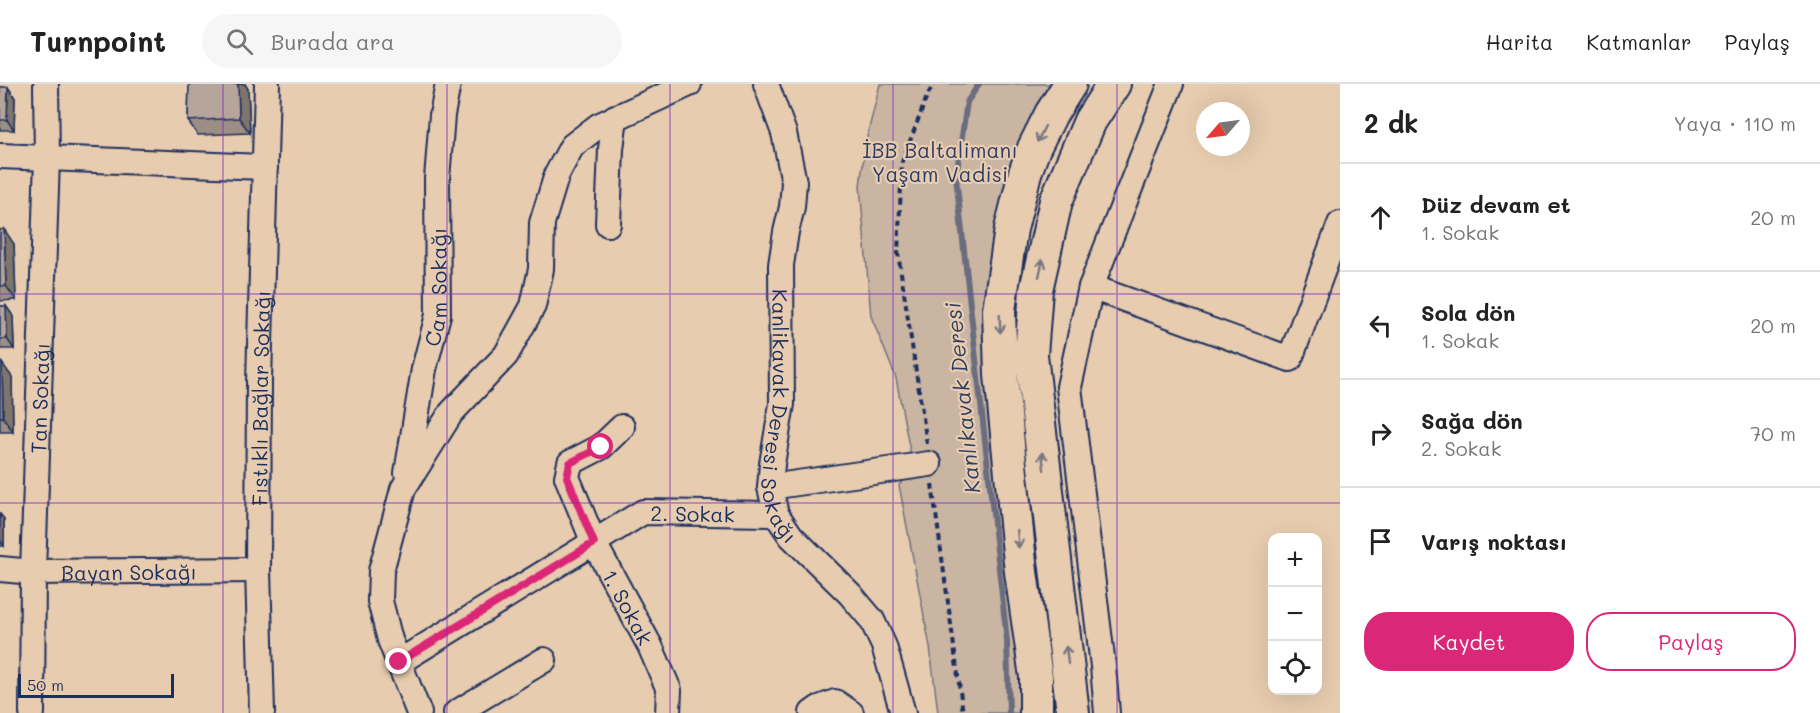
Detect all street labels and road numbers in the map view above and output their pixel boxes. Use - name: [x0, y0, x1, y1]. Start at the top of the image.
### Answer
- street label: Cam Sokağı: [417, 228, 452, 349]
- street label: Kanlikavak Deresi Sokağı: [756, 289, 803, 548]
- street label: Fıstıklı Bağlar Sokağı: [245, 290, 275, 506]
- street label: Tan Sokağı: [24, 342, 54, 454]
- street label: 2. Sokak: [650, 499, 735, 527]
- street label: Bayan Sokağı: [61, 557, 197, 585]
- street label: 1. Sokak: [597, 564, 660, 649]

